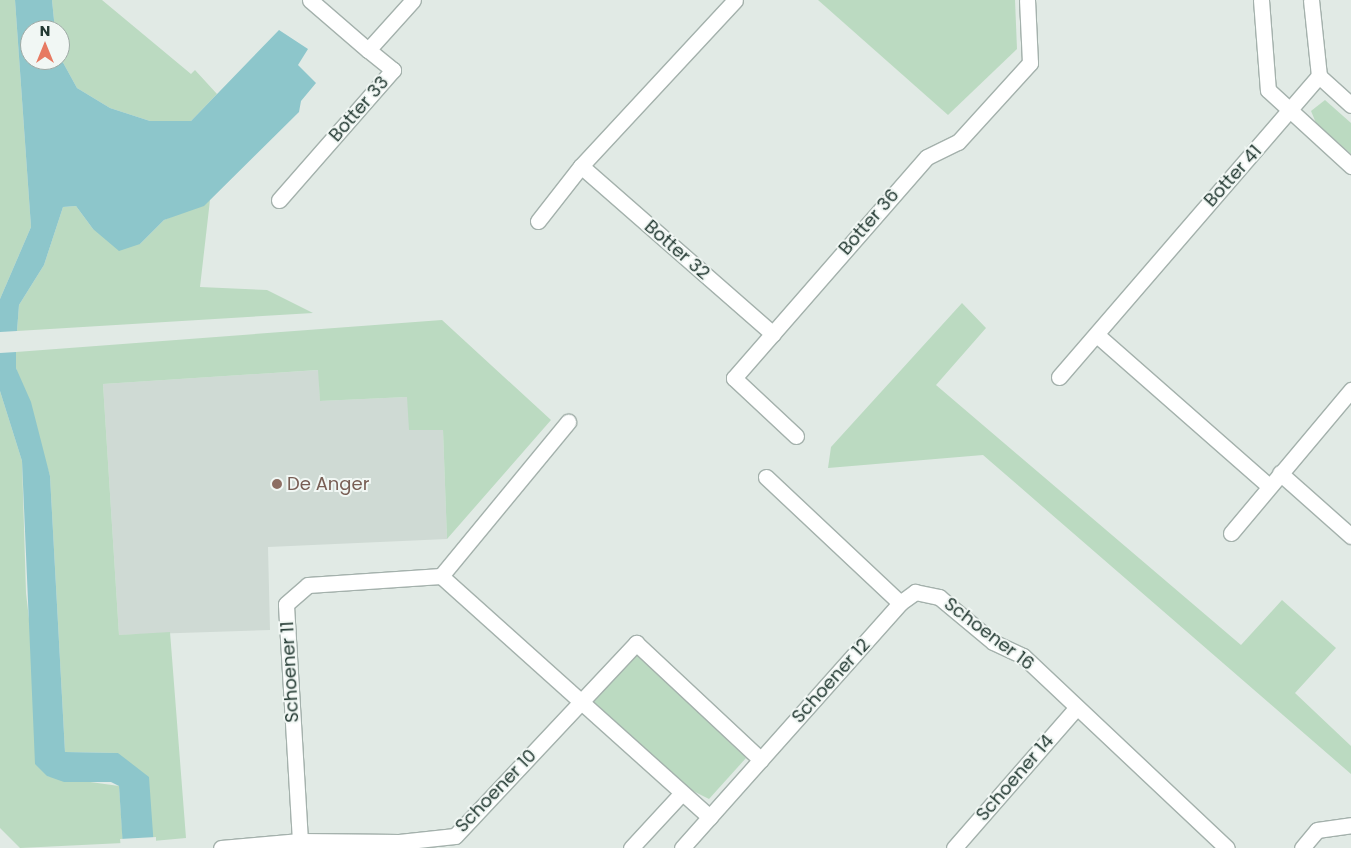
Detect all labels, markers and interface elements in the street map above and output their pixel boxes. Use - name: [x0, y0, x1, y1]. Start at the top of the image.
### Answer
- north arrow: [20, 20, 70, 70]
- text: N: [40, 21, 50, 41]
- street label: Botter 33: [325, 72, 393, 146]
- street label: Botter 41: [1200, 141, 1266, 211]
- street label: Botter 36: [834, 185, 904, 259]
- street label: Botter 32: [640, 216, 714, 284]
- place label: De Anger: [287, 473, 369, 495]
- marker: De Anger: [271, 478, 283, 490]
- street label: Schoener 16: [940, 593, 1038, 675]
- street label: Schoener 11: [277, 621, 303, 723]
- street label: Schoener 12: [788, 634, 874, 728]
- street label: Schoener 14: [972, 731, 1058, 825]
- street label: Schoener 10: [451, 745, 541, 837]

